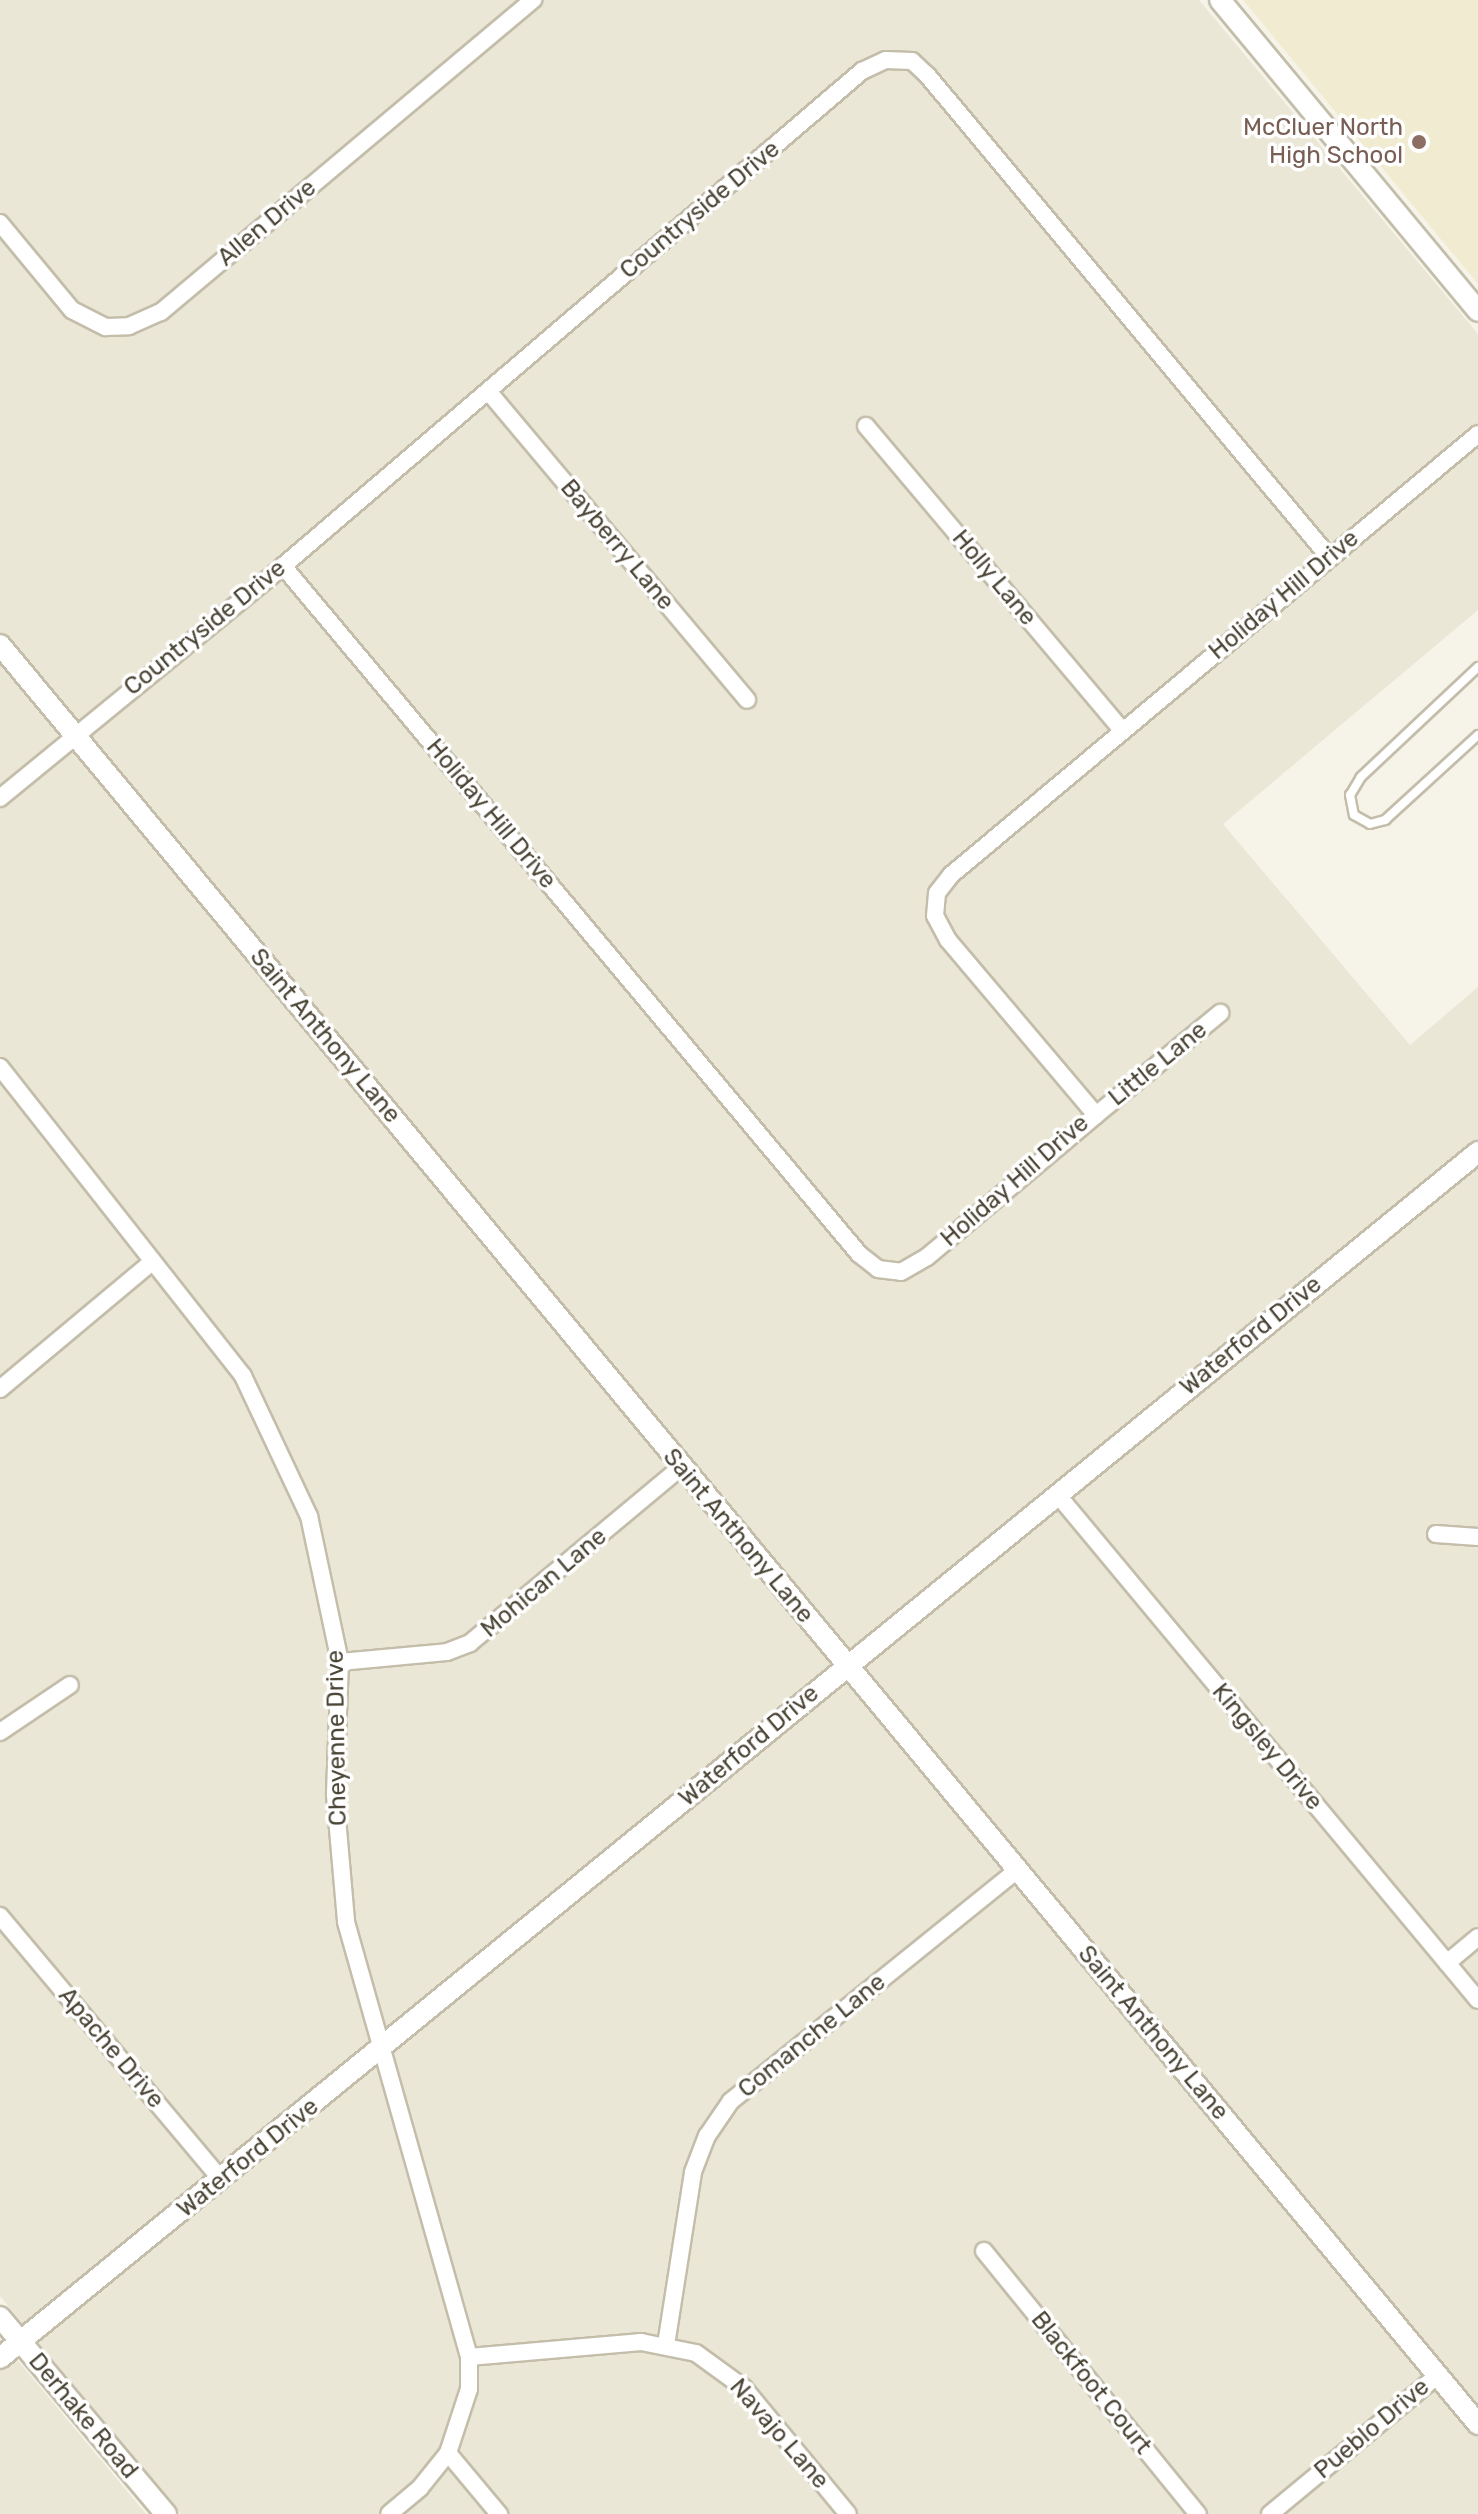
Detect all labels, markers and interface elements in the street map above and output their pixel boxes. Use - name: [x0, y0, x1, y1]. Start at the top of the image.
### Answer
- place label: McCluer North High School: [1242, 114, 1403, 170]
- marker: McCluer North High School: [1410, 133, 1428, 151]
- street label: Countryside Drive: [614, 135, 786, 285]
- street label: Allen Drive: [212, 174, 322, 272]
- street label: Bayberry Lane: [554, 474, 680, 616]
- street label: Holly Lane: [946, 524, 1042, 632]
- street label: Holiday Hill Drive: [1203, 524, 1365, 666]
- street label: Countryside Drive: [118, 554, 292, 702]
- street label: Holiday Hill Drive: [420, 733, 562, 895]
- street label: Saint Anthony Lane: [243, 943, 407, 1129]
- street label: Little Lane: [1103, 1016, 1213, 1112]
- street label: Holiday Hill Drive: [935, 1109, 1095, 1253]
- street label: Waterford Drive: [1175, 1270, 1327, 1402]
- street label: Saint Anthony Lane: [656, 1443, 820, 1629]
- street label: Mohican Lane: [475, 1522, 613, 1644]
- street label: Cheyenne Drive: [321, 1650, 353, 1826]
- street label: Kingsley Drive: [1206, 1678, 1328, 1816]
- street label: Waterford Drive: [673, 1679, 825, 1813]
- street label: Saint Anthony Lane: [1071, 1940, 1235, 2126]
- street label: Comanche Lane: [733, 1968, 891, 2104]
- street label: Apache Drive: [52, 1982, 170, 2114]
- street label: Waterford Drive: [172, 2092, 324, 2224]
- street label: Blackfoot Court: [1025, 2306, 1157, 2460]
- street label: Derhake Road: [22, 2347, 144, 2485]
- street label: Navajo Lane: [723, 2373, 835, 2495]
- street label: Pueblo Drive: [1309, 2373, 1435, 2485]

